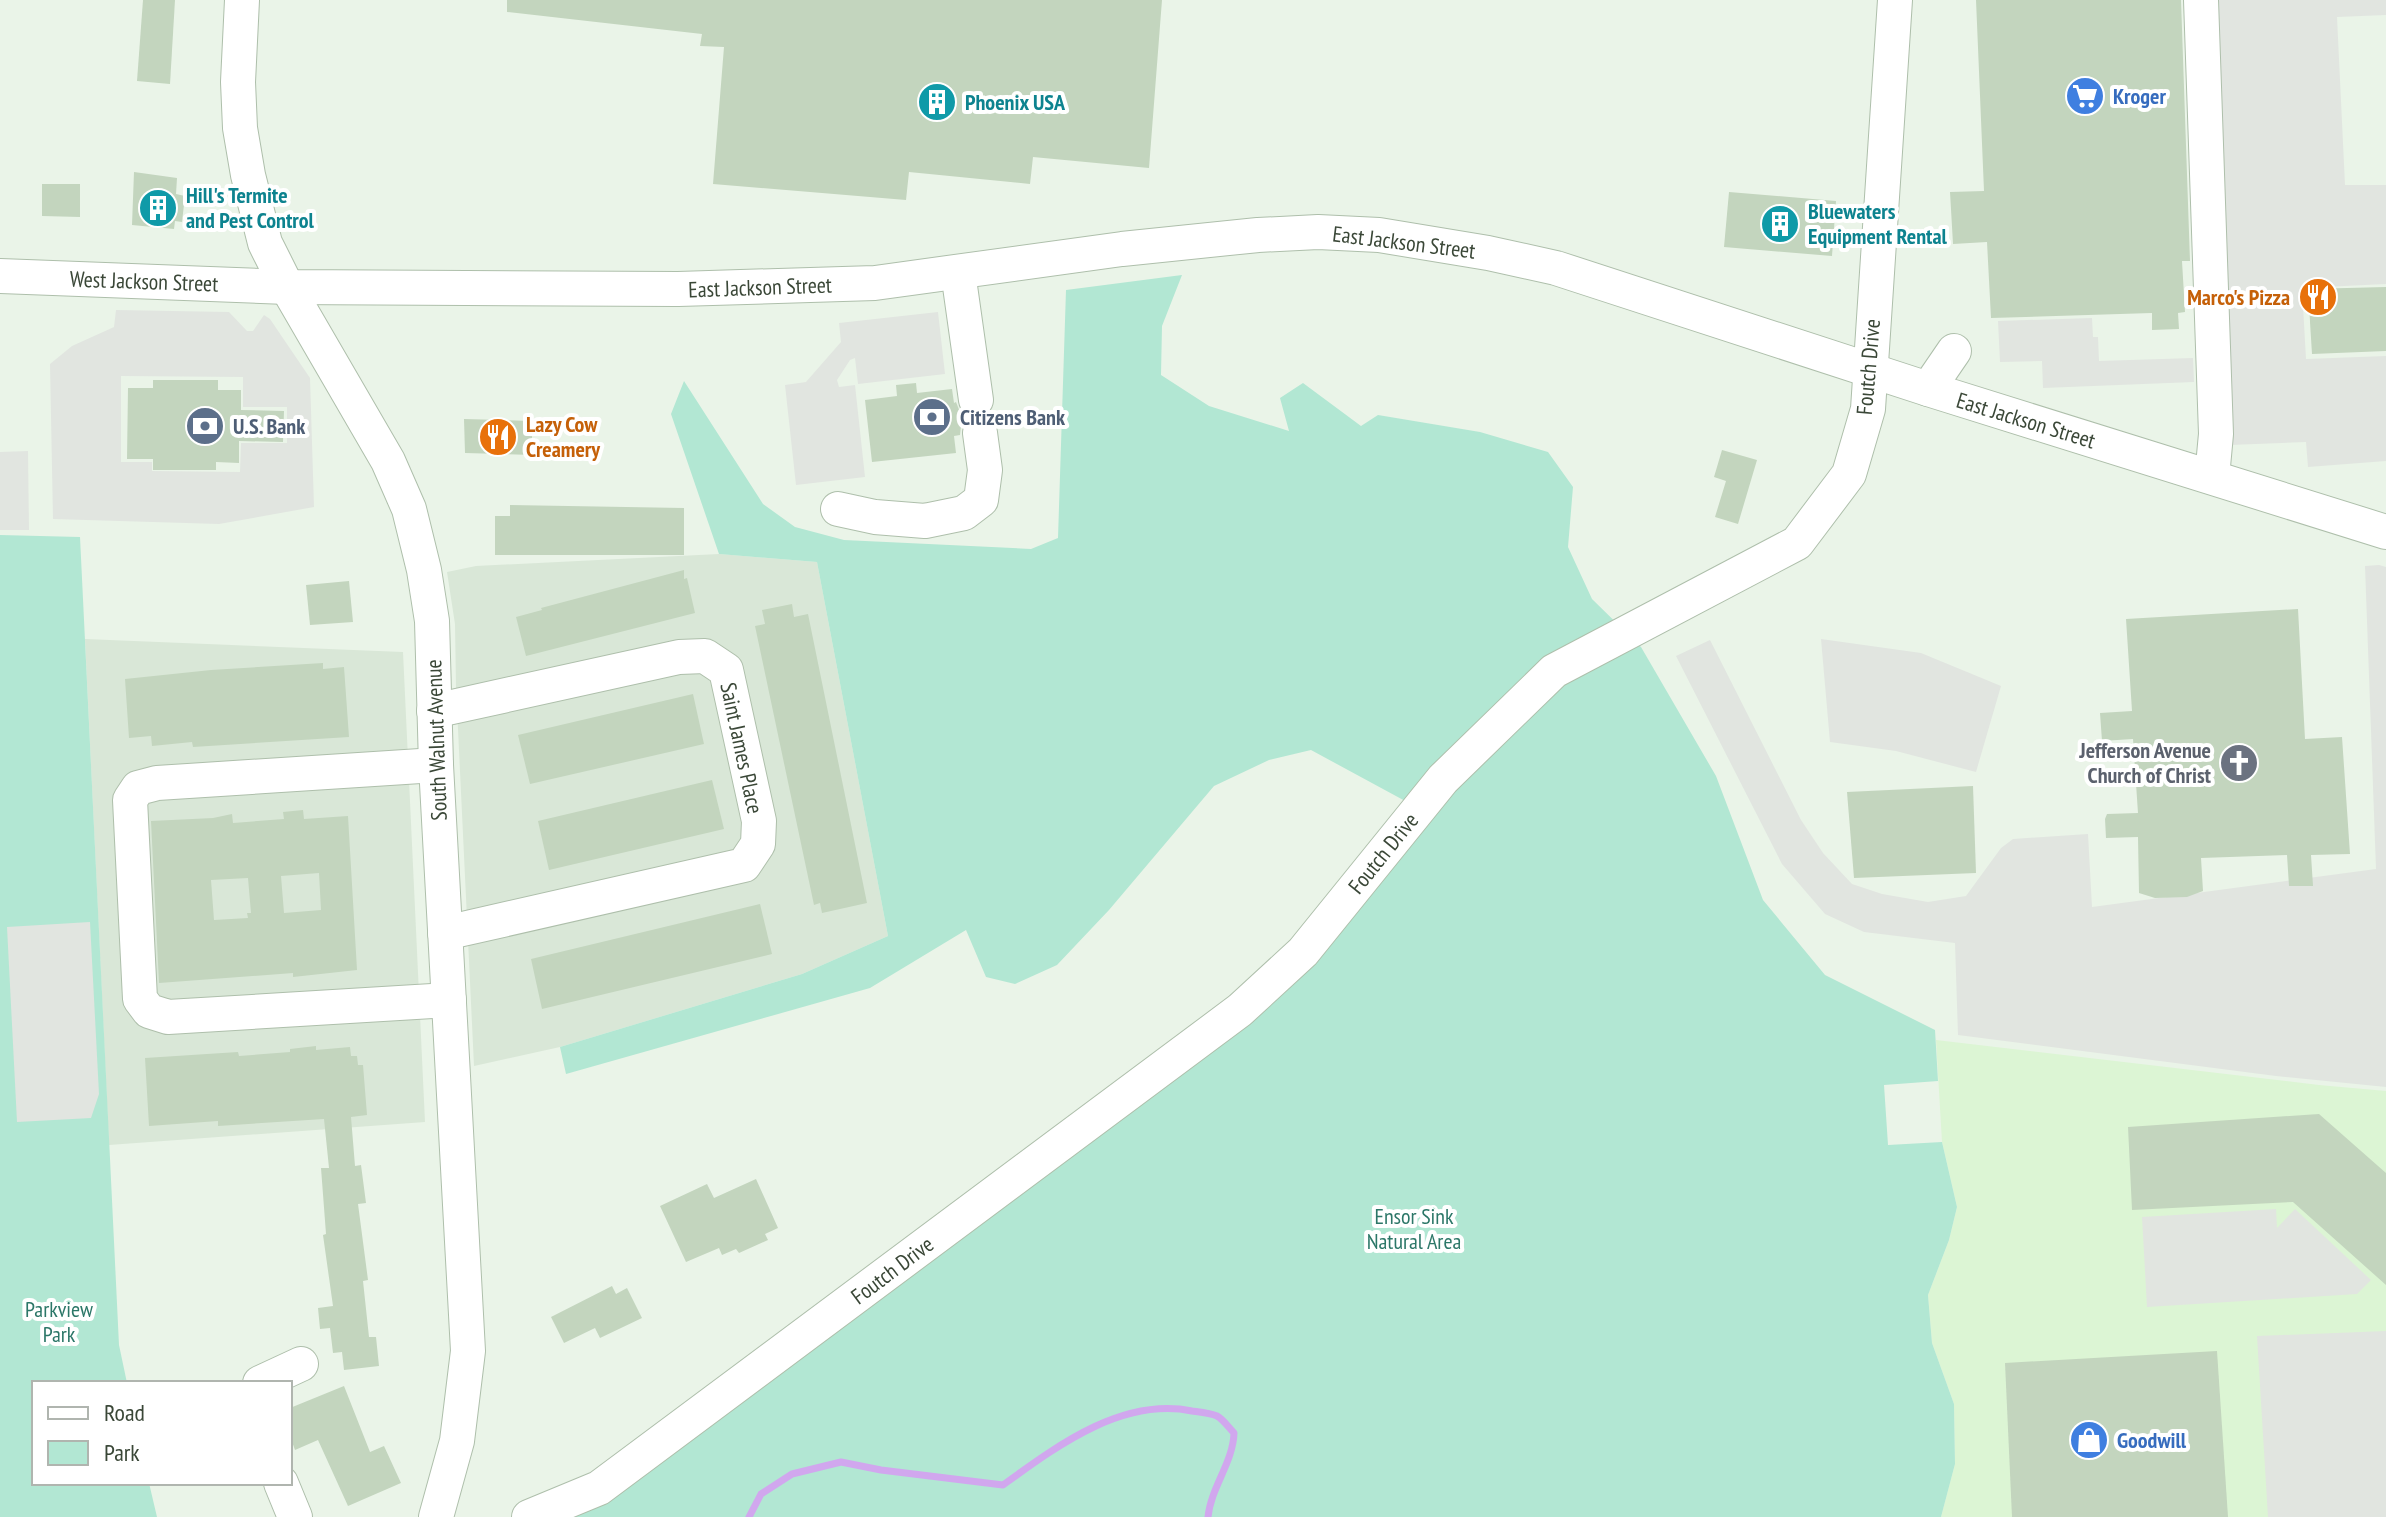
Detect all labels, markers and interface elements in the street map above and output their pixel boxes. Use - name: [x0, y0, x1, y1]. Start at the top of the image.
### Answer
- supermarket icon: Kroger: [2064, 75, 2106, 117]
- building icon: Phoenix USA: [916, 81, 958, 123]
- place label: Kroger: [2113, 82, 2167, 110]
- place label: Phoenix USA: [965, 88, 1066, 116]
- place label: Hill's Termite and Pest Control: [186, 181, 315, 234]
- building icon: Hill's Termite and Pest Control: [137, 187, 179, 229]
- place label: Bluewaters Equipment Rental: [1808, 197, 1948, 250]
- building icon: Bluewaters Equipment Rental: [1759, 203, 1801, 245]
- street label: East Jackson Street: [1331, 219, 1477, 265]
- street label: West Jackson Street: [69, 264, 219, 298]
- street label: East Jackson Street: [688, 271, 832, 303]
- restaurant icon: Marco's Pizza: [2297, 276, 2339, 318]
- place label: Marco's Pizza: [2187, 283, 2290, 311]
- street label: Foutch Drive: [1850, 318, 1886, 416]
- street label: East Jackson Street: [1953, 386, 2099, 454]
- bank icon: Citizens Bank: [911, 396, 953, 438]
- place label: Citizens Bank: [960, 403, 1066, 431]
- bank icon: U.S. Bank: [184, 405, 226, 447]
- place label: Lazy Cow Creamery: [526, 410, 601, 463]
- place label: U.S. Bank: [233, 412, 306, 440]
- restaurant icon: Lazy Cow Creamery: [477, 416, 519, 458]
- street label: South Walnut Avenue: [419, 659, 453, 821]
- street label: Saint James Place: [714, 680, 770, 816]
- place label: Jefferson Avenue Church of Christ: [2078, 736, 2212, 789]
- church icon: Jefferson Avenue Church of Christ: [2218, 742, 2260, 784]
- street label: Foutch Drive: [1342, 807, 1424, 899]
- park label: Ensor Sink Natural Area: [1367, 1202, 1461, 1255]
- street label: Foutch Drive: [845, 1230, 939, 1310]
- park label: Parkview Park: [25, 1295, 93, 1348]
- legend: [32, 1381, 292, 1485]
- text: Road: [104, 1397, 145, 1428]
- shop icon: Goodwill: [2068, 1419, 2110, 1461]
- place label: Goodwill: [2117, 1426, 2187, 1454]
- text: Park: [104, 1437, 140, 1468]

